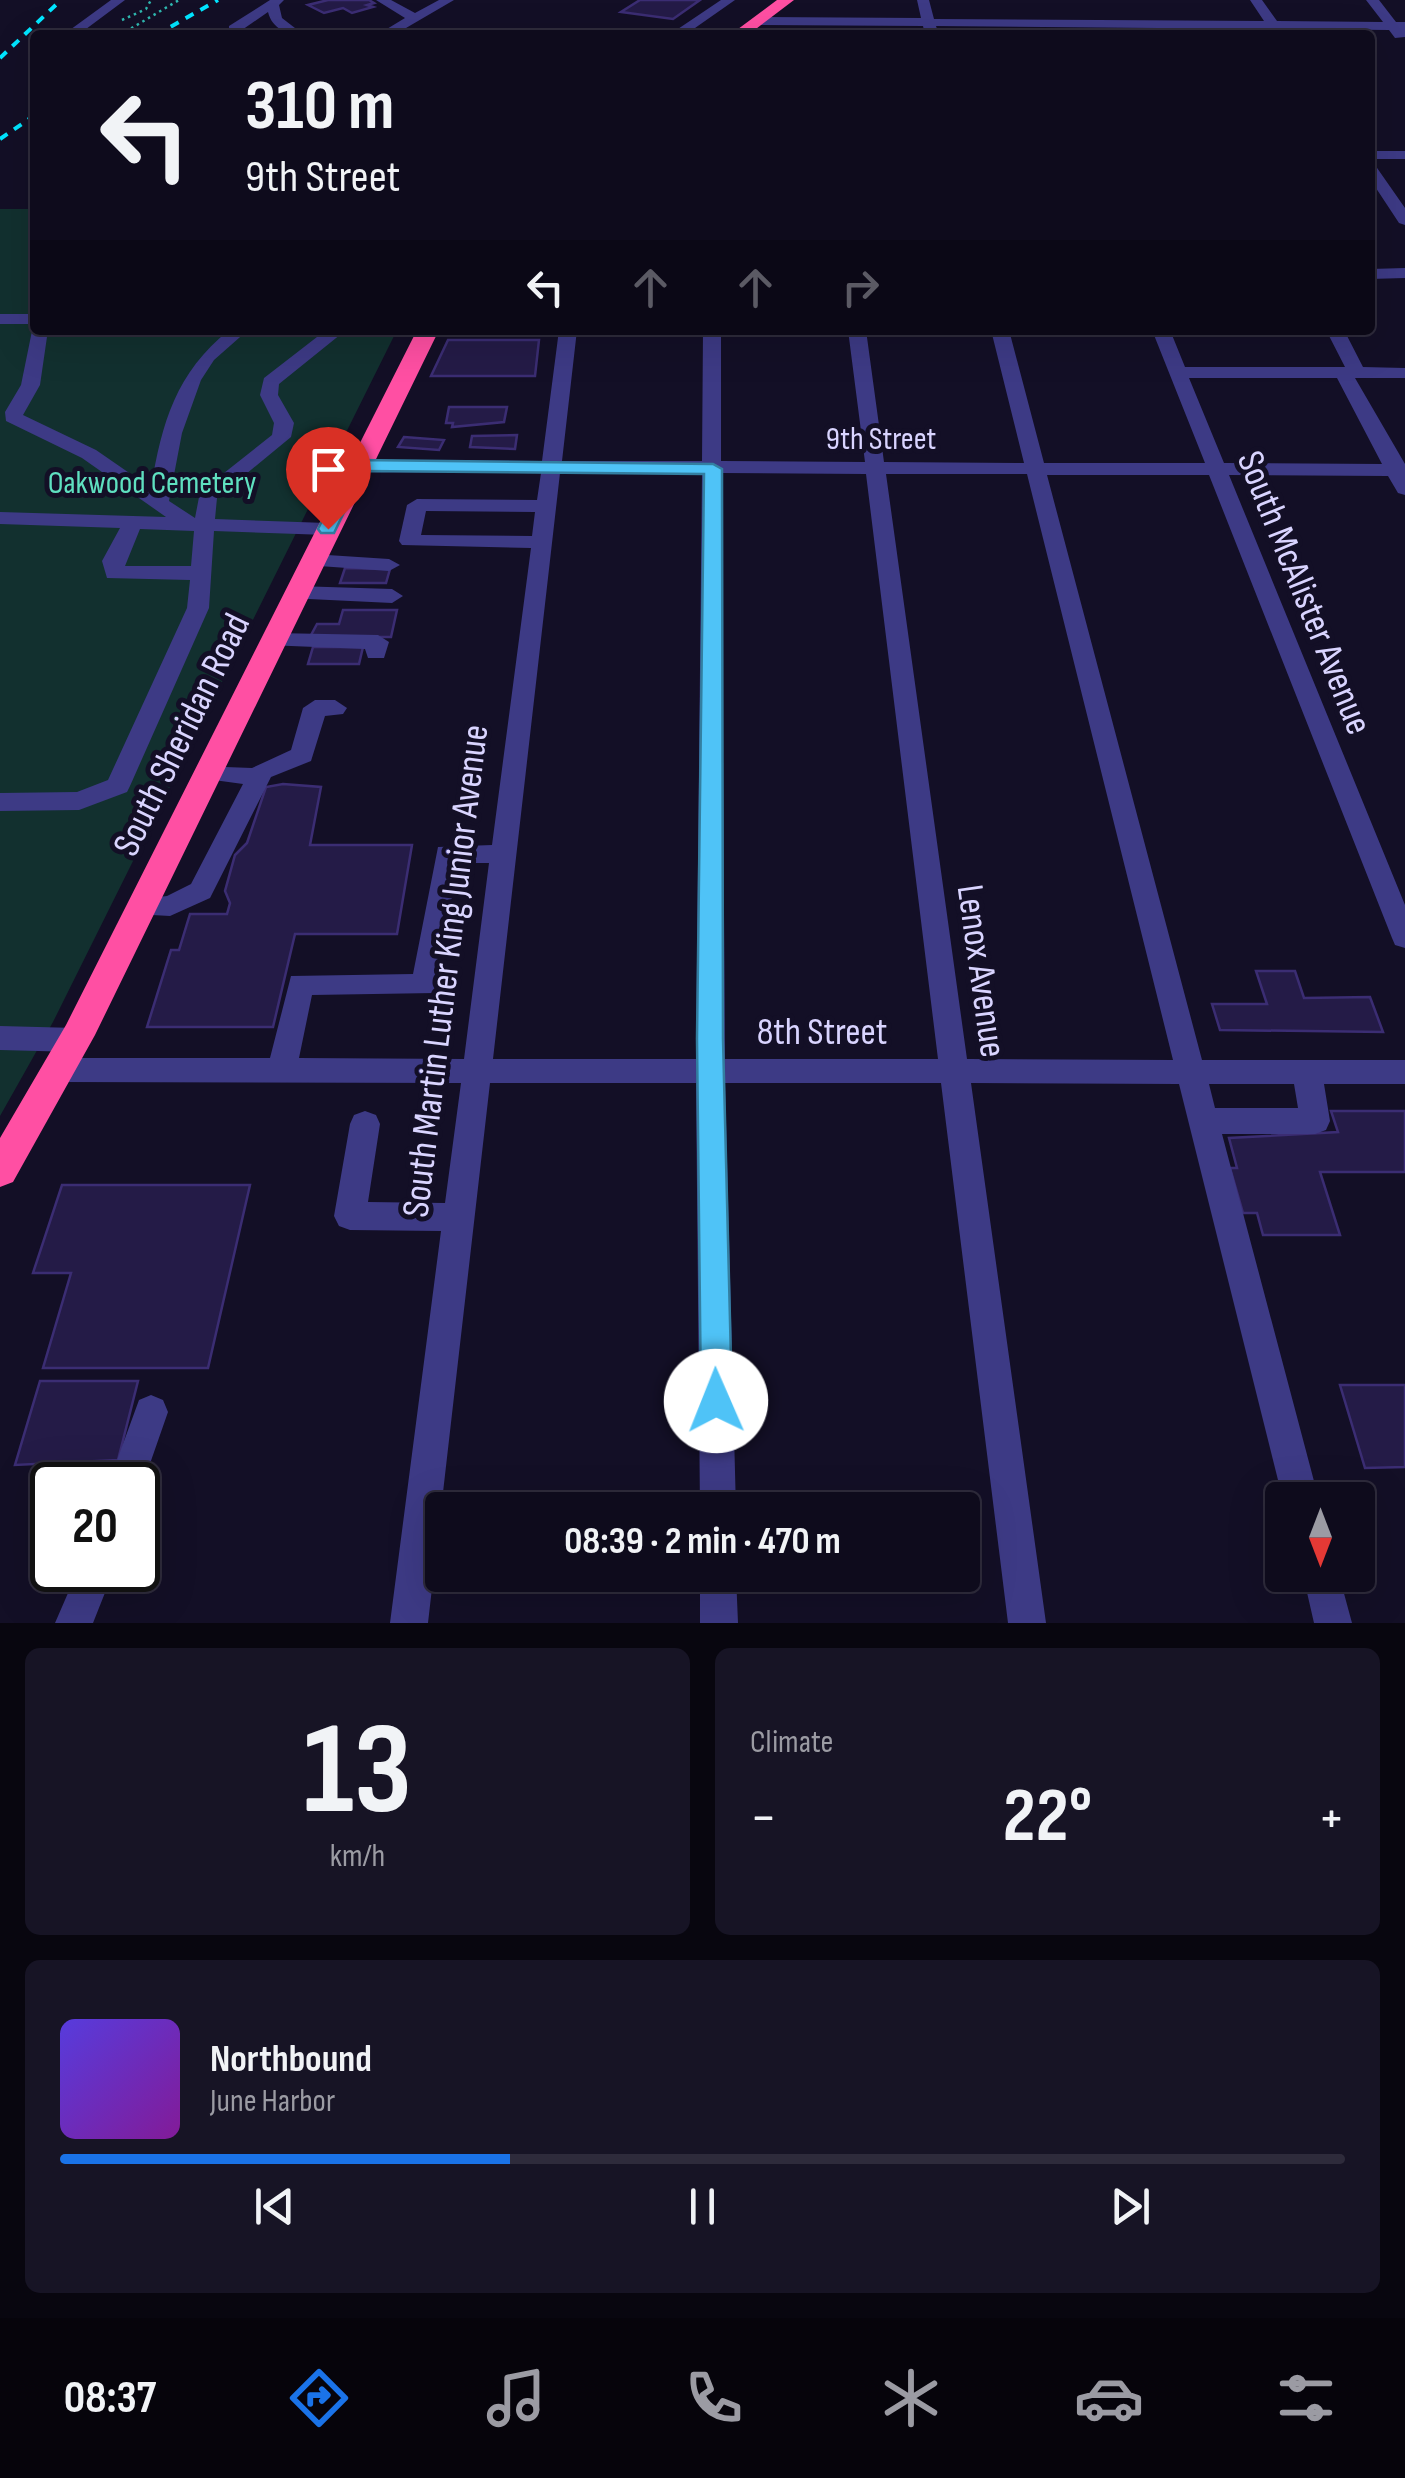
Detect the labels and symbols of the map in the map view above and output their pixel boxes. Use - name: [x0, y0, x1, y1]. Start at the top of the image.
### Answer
- street label: 9th Street: [826, 420, 936, 459]
- pin: [286, 427, 371, 530]
- street label: South McAlister Avenue: [1227, 445, 1381, 741]
- park label: Oakwood Cemetery: [48, 464, 256, 503]
- street label: South Sheridan Road: [104, 607, 260, 863]
- street label: South Martin Luther King Junior Avenue: [393, 722, 499, 1220]
- street label: Lenox Avenue: [947, 882, 1015, 1060]
- street label: 8th Street: [757, 1010, 887, 1055]
- position arrow: [664, 1349, 768, 1453]
- speed limit sign: 20: [30, 1462, 160, 1592]
- north arrow: [1265, 1482, 1375, 1592]

